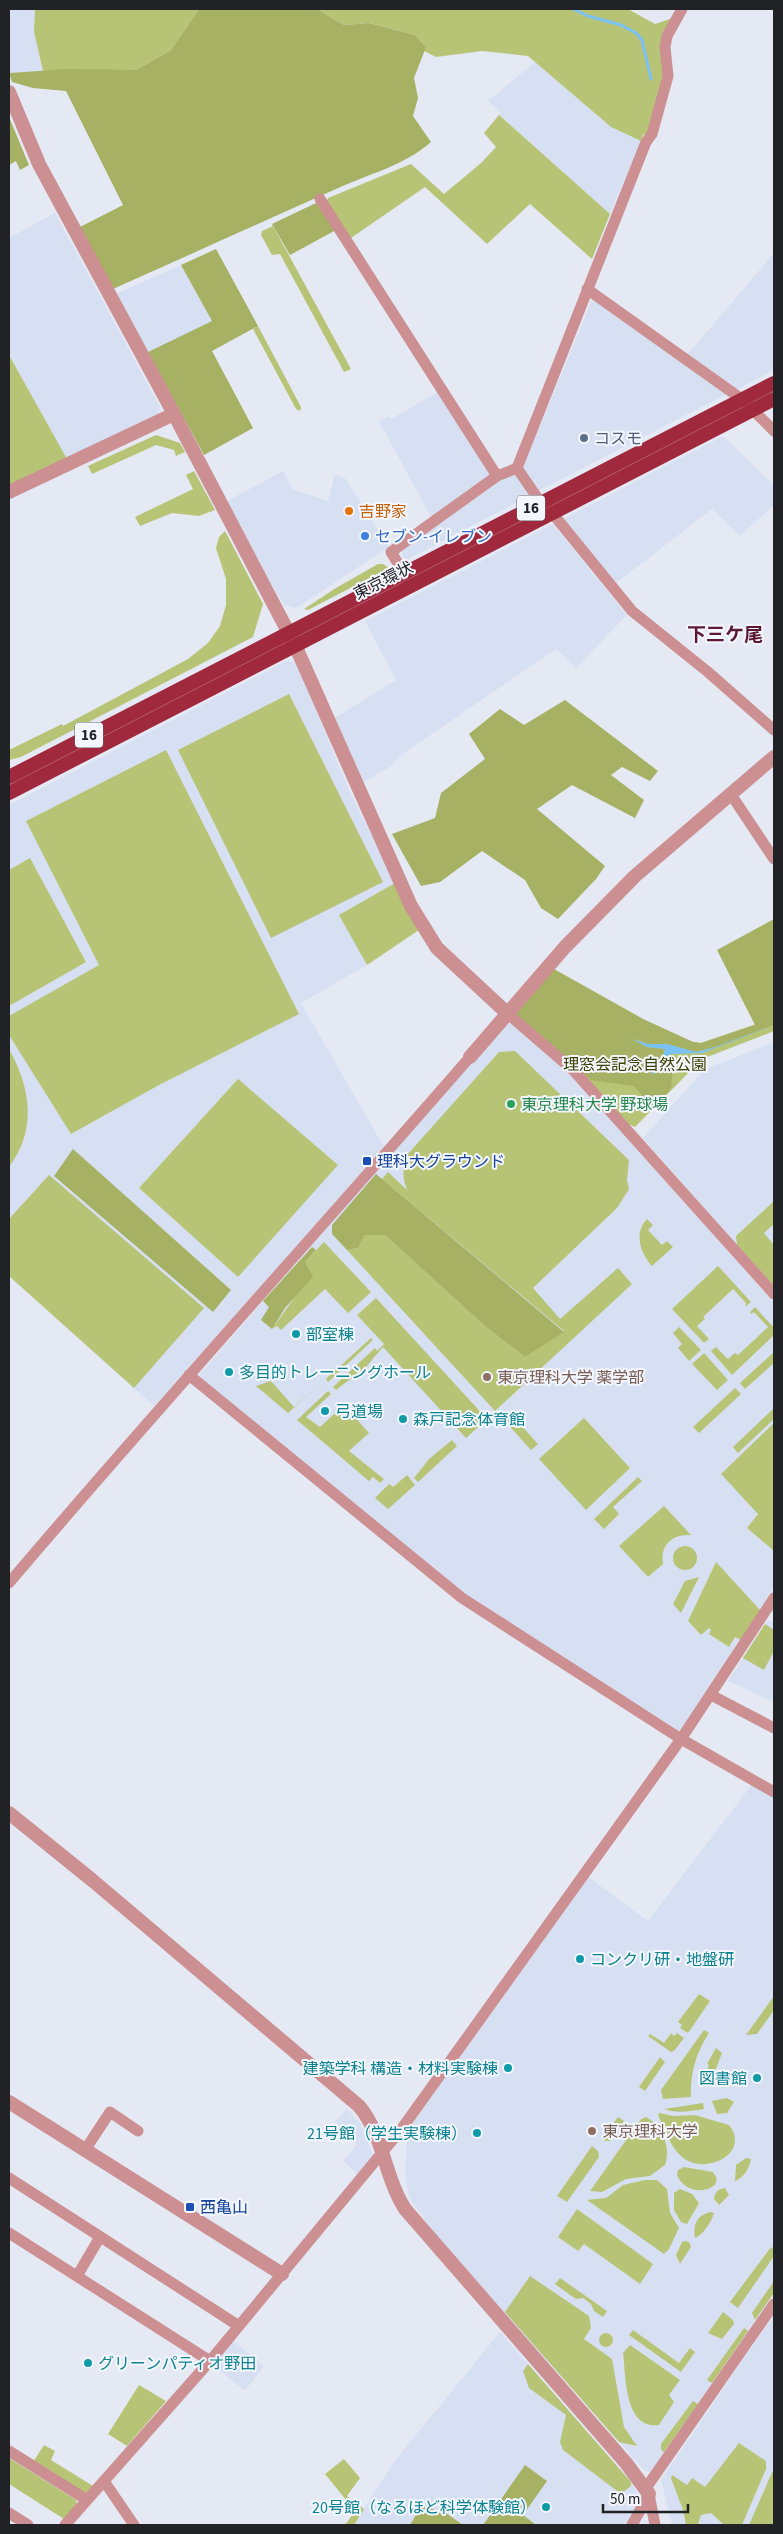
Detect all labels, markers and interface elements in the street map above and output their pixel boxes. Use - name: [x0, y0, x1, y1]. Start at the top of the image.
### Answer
- place label: コスモ: [594, 428, 642, 450]
- marker: コスモ: [578, 432, 590, 444]
- road number: 16: [517, 496, 545, 520]
- place label: 吉野家: [359, 501, 407, 523]
- marker: 吉野家: [343, 505, 355, 517]
- place label: セブン-イレブン: [375, 526, 492, 548]
- marker: セブン-イレブン: [359, 530, 371, 542]
- street label: 東京環状: [350, 557, 417, 605]
- district label: 下三ケ尾: [687, 622, 763, 649]
- road number: 16: [75, 722, 103, 748]
- park label: 理窓会記念自然公園: [563, 1054, 707, 1076]
- place label: 東京理科大学 野球場: [521, 1094, 668, 1116]
- marker: 東京理科大学 野球場: [505, 1098, 517, 1110]
- place label: 理科大グラウンド: [377, 1151, 505, 1173]
- marker: 理科大グラウンド: [361, 1155, 373, 1167]
- place label: 部室棟: [306, 1324, 354, 1346]
- marker: 部室棟: [290, 1328, 302, 1340]
- place label: 多目的トレーニングホール: [239, 1362, 431, 1384]
- marker: 多目的トレーニングホール: [223, 1366, 235, 1378]
- place label: 東京理科大学 薬学部: [497, 1367, 644, 1389]
- marker: 東京理科大学 薬学部: [481, 1371, 493, 1383]
- place label: 弓道場: [335, 1401, 383, 1423]
- marker: 弓道場: [319, 1405, 331, 1417]
- place label: 森戸記念体育館: [413, 1409, 525, 1431]
- marker: 森戸記念体育館: [397, 1413, 409, 1425]
- place label: コンクリ研・地盤研: [590, 1949, 734, 1971]
- marker: コンクリ研・地盤研: [574, 1953, 586, 1965]
- place label: 建築学科 構造・材料実験棟: [303, 2058, 498, 2080]
- marker: 建築学科 構造・材料実験棟: [502, 2062, 514, 2074]
- place label: 図書館: [699, 2068, 747, 2090]
- marker: 図書館: [751, 2072, 763, 2084]
- place label: 東京理科大学: [602, 2121, 698, 2143]
- place label: 21号館（学生実験棟）: [307, 2123, 467, 2145]
- marker: 東京理科大学: [586, 2125, 598, 2137]
- marker: 21号館（学生実験棟）: [471, 2127, 483, 2139]
- place label: 西亀山: [200, 2197, 248, 2219]
- marker: 西亀山: [184, 2201, 196, 2213]
- place label: グリーンパティオ野田: [98, 2353, 256, 2375]
- marker: グリーンパティオ野田: [82, 2357, 94, 2369]
- scale bar: [603, 2482, 688, 2514]
- text: 50 m: [610, 2489, 640, 2510]
- place label: 20号館（なるほど科学体験館）: [312, 2497, 536, 2519]
- marker: 20号館（なるほど科学体験館）: [540, 2501, 552, 2513]

